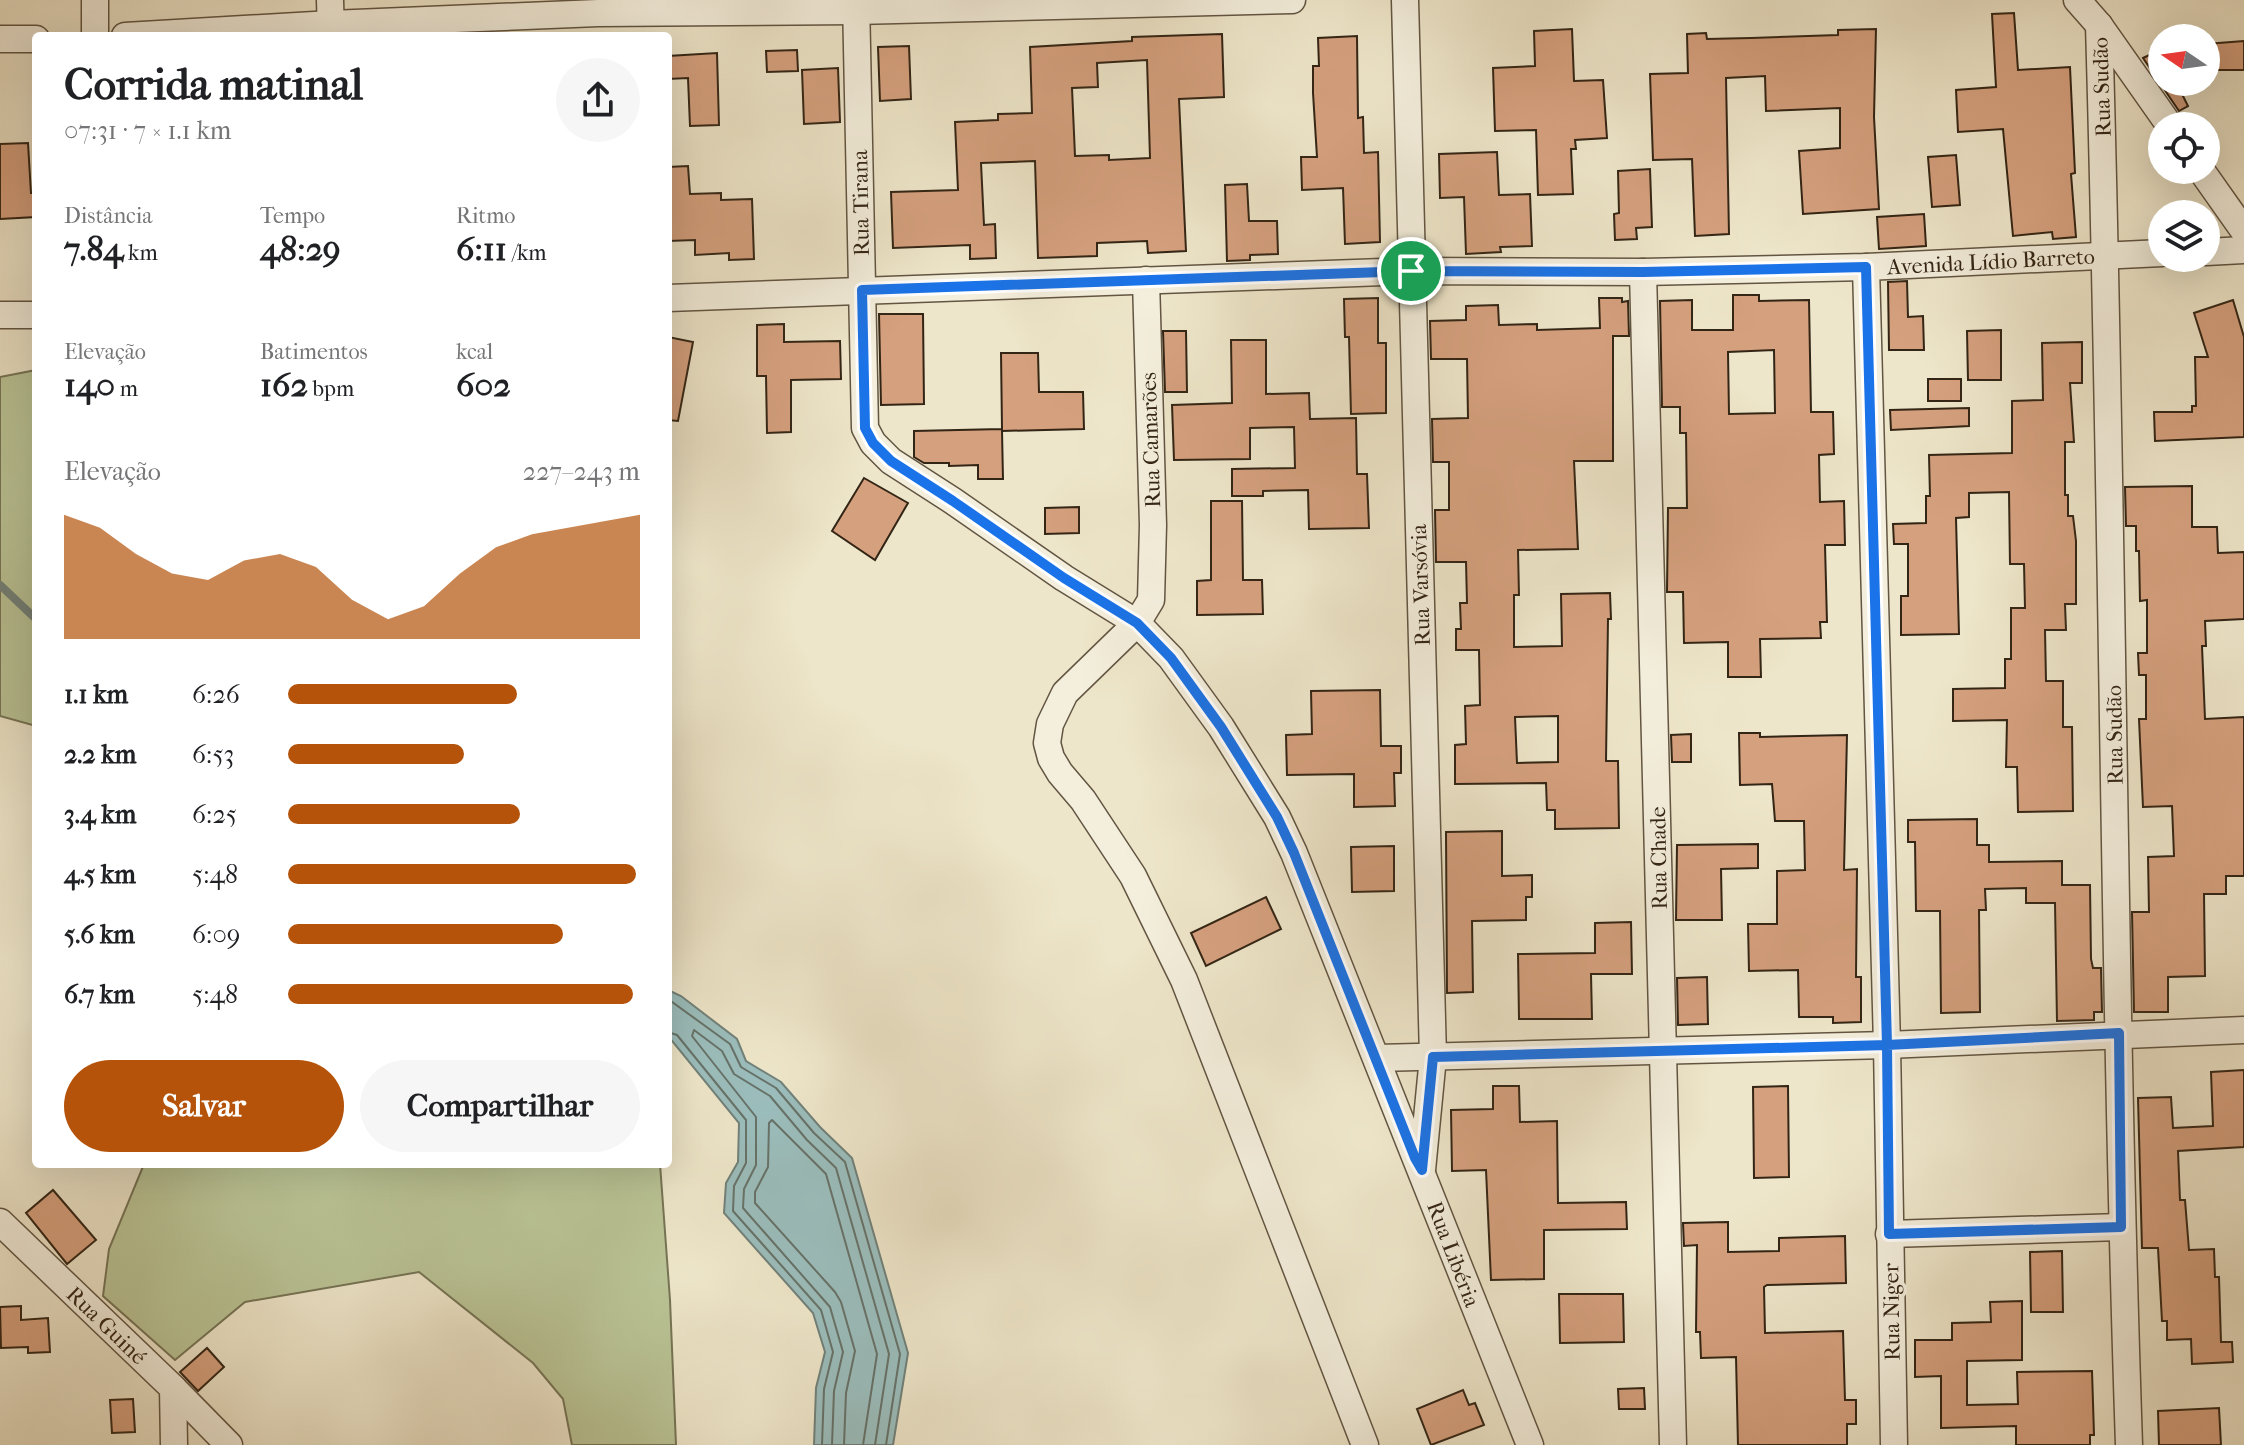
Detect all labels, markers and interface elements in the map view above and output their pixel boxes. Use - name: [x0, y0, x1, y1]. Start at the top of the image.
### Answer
- north arrow: [2148, 24, 2220, 96]
- map controls: [2148, 24, 2220, 272]
- street label: Rua Sudão: [2087, 37, 2117, 137]
- button: share: [556, 58, 640, 142]
- text: Corrida matinal: [64, 59, 363, 110]
- button: locate: [2148, 112, 2220, 184]
- text: 07:31 · 7 × 1.1 km: [64, 115, 231, 146]
- street label: Rua Tirana: [847, 149, 875, 256]
- button: layers: [2148, 200, 2220, 272]
- text: Distância: [64, 203, 152, 229]
- text: Tempo: [260, 203, 325, 229]
- text: Ritmo: [456, 203, 516, 229]
- text: 7.84: [64, 229, 123, 269]
- text: 48:29: [260, 229, 341, 269]
- text: 6:11: [456, 229, 507, 269]
- pin: [1377, 237, 1445, 305]
- text: km: [123, 240, 158, 266]
- text: /km: [507, 240, 547, 266]
- street label: Avenida Lídio Barreto: [1886, 244, 2096, 280]
- icon: arrive: [1389, 249, 1433, 293]
- text: Elevação: [64, 339, 146, 365]
- text: Batimentos: [260, 339, 368, 365]
- text: kcal: [456, 339, 493, 365]
- text: 140: [64, 365, 115, 405]
- text: 162: [260, 365, 308, 405]
- text: 602: [456, 365, 511, 405]
- street label: Rua Camarões: [1136, 372, 1166, 508]
- text: m: [115, 376, 138, 402]
- text: bpm: [308, 376, 354, 402]
- text: Elevação: [64, 456, 161, 487]
- text: 227–243 m: [523, 456, 640, 487]
- street label: Rua Varsóvia: [1406, 523, 1436, 646]
- text: 1.1 km: [64, 679, 128, 710]
- text: 6:26: [192, 679, 240, 710]
- street label: Rua Sudão: [2101, 685, 2129, 785]
- text: 2.2 km: [64, 739, 136, 770]
- text: 6:53: [192, 739, 234, 770]
- text: 3.4 km: [64, 799, 136, 830]
- text: 6:25: [192, 799, 237, 830]
- street label: Rua Chade: [1645, 806, 1673, 910]
- text: 4.5 km: [64, 859, 136, 890]
- text: 5:48: [192, 859, 238, 890]
- text: 5.6 km: [64, 919, 135, 950]
- text: 6:09: [192, 919, 240, 950]
- text: 6.7 km: [64, 979, 135, 1010]
- text: 5:48: [192, 979, 238, 1010]
- button: Salvar: [64, 1060, 344, 1152]
- button: Compartilhar: [360, 1060, 640, 1152]
- street label: Rua Libéria: [1421, 1198, 1485, 1312]
- street label: Rua Niger: [1878, 1262, 1906, 1361]
- street label: Rua Guiné: [61, 1281, 152, 1370]

